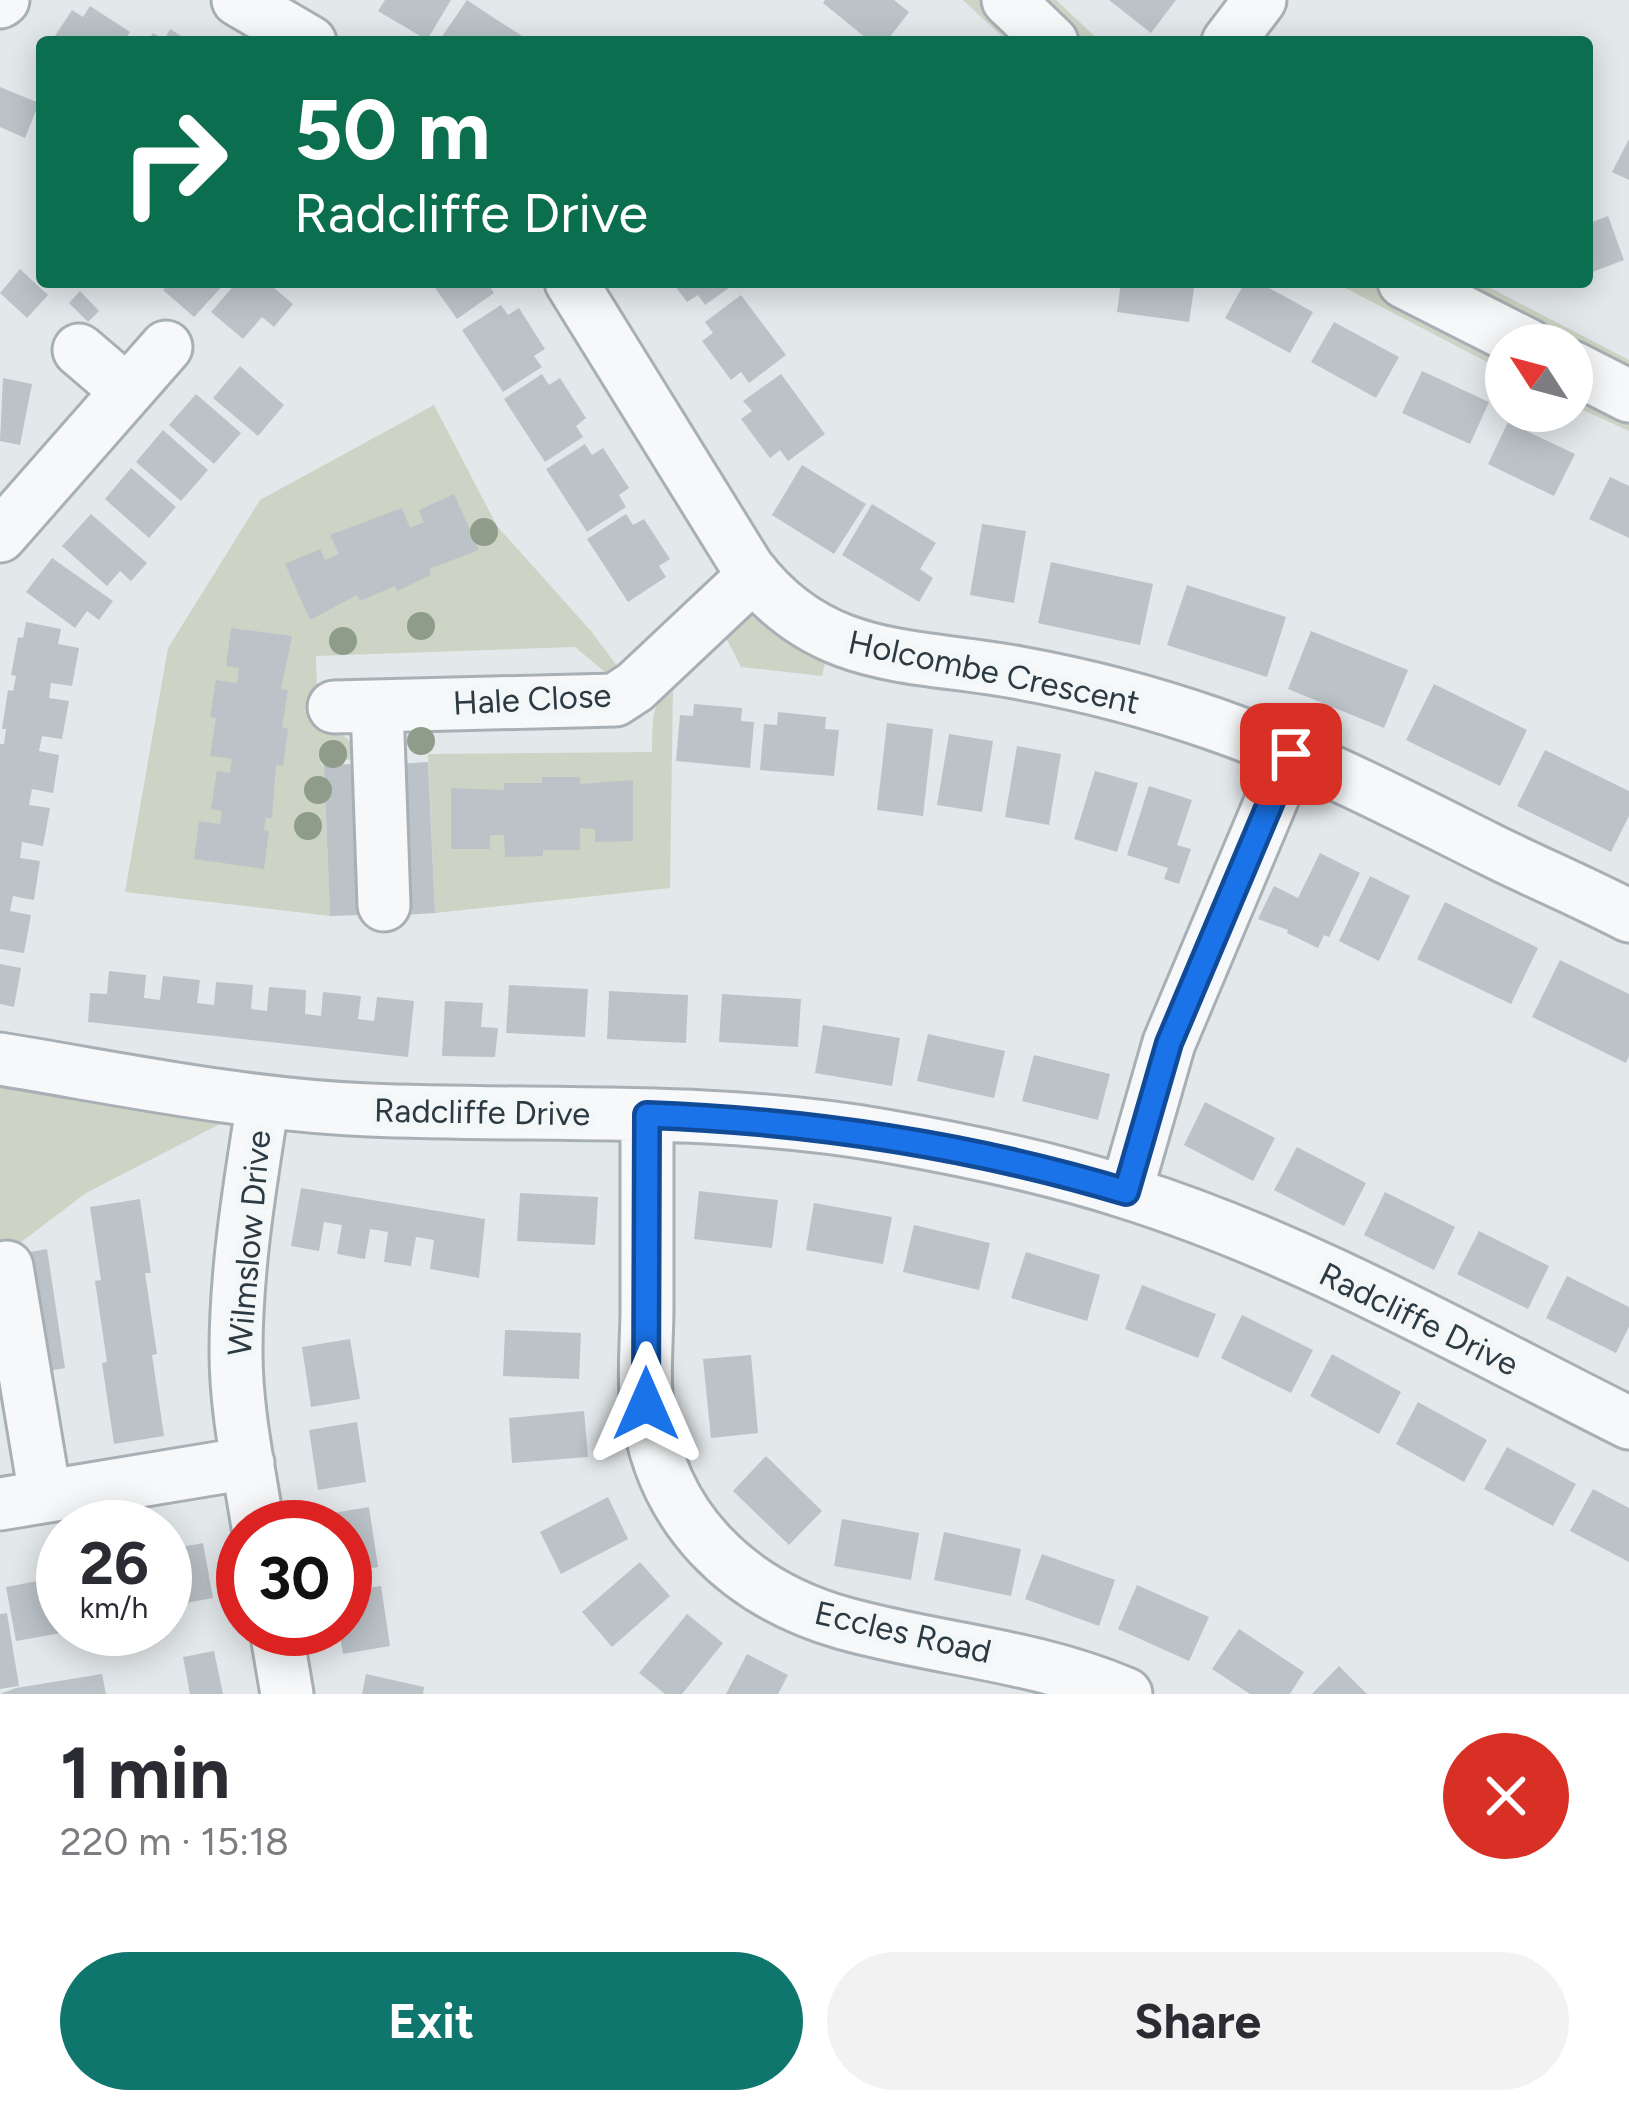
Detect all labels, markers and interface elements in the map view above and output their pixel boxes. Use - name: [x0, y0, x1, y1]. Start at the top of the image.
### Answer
- text: 50 m: [294, 79, 490, 180]
- icon: right: [96, 84, 252, 240]
- text: Radcliffe Drive: [294, 181, 648, 246]
- north arrow: [1485, 324, 1593, 432]
- map controls: [1485, 324, 1593, 432]
- street label: Holcombe Crescent: [845, 622, 1143, 722]
- street label: Hale Close: [452, 675, 612, 723]
- pin: [1240, 703, 1342, 805]
- icon: arrive: [1258, 721, 1324, 787]
- street label: Radcliffe Drive: [374, 1091, 590, 1133]
- street label: Wilmslow Drive: [220, 1129, 278, 1357]
- street label: Radcliffe Drive: [1313, 1254, 1525, 1384]
- position arrow: [583, 1341, 709, 1467]
- speed limit sign: 30: [216, 1500, 372, 1656]
- text: 26: [79, 1527, 149, 1599]
- text: km/h: [80, 1589, 148, 1626]
- street label: Eccles Road: [811, 1593, 995, 1671]
- text: 1 min: [60, 1730, 230, 1816]
- button: close: [1443, 1733, 1569, 1859]
- text: 220 m · 15:18: [60, 1818, 289, 1865]
- button: Exit: [60, 1952, 803, 2090]
- button: Share: [827, 1952, 1569, 2090]

